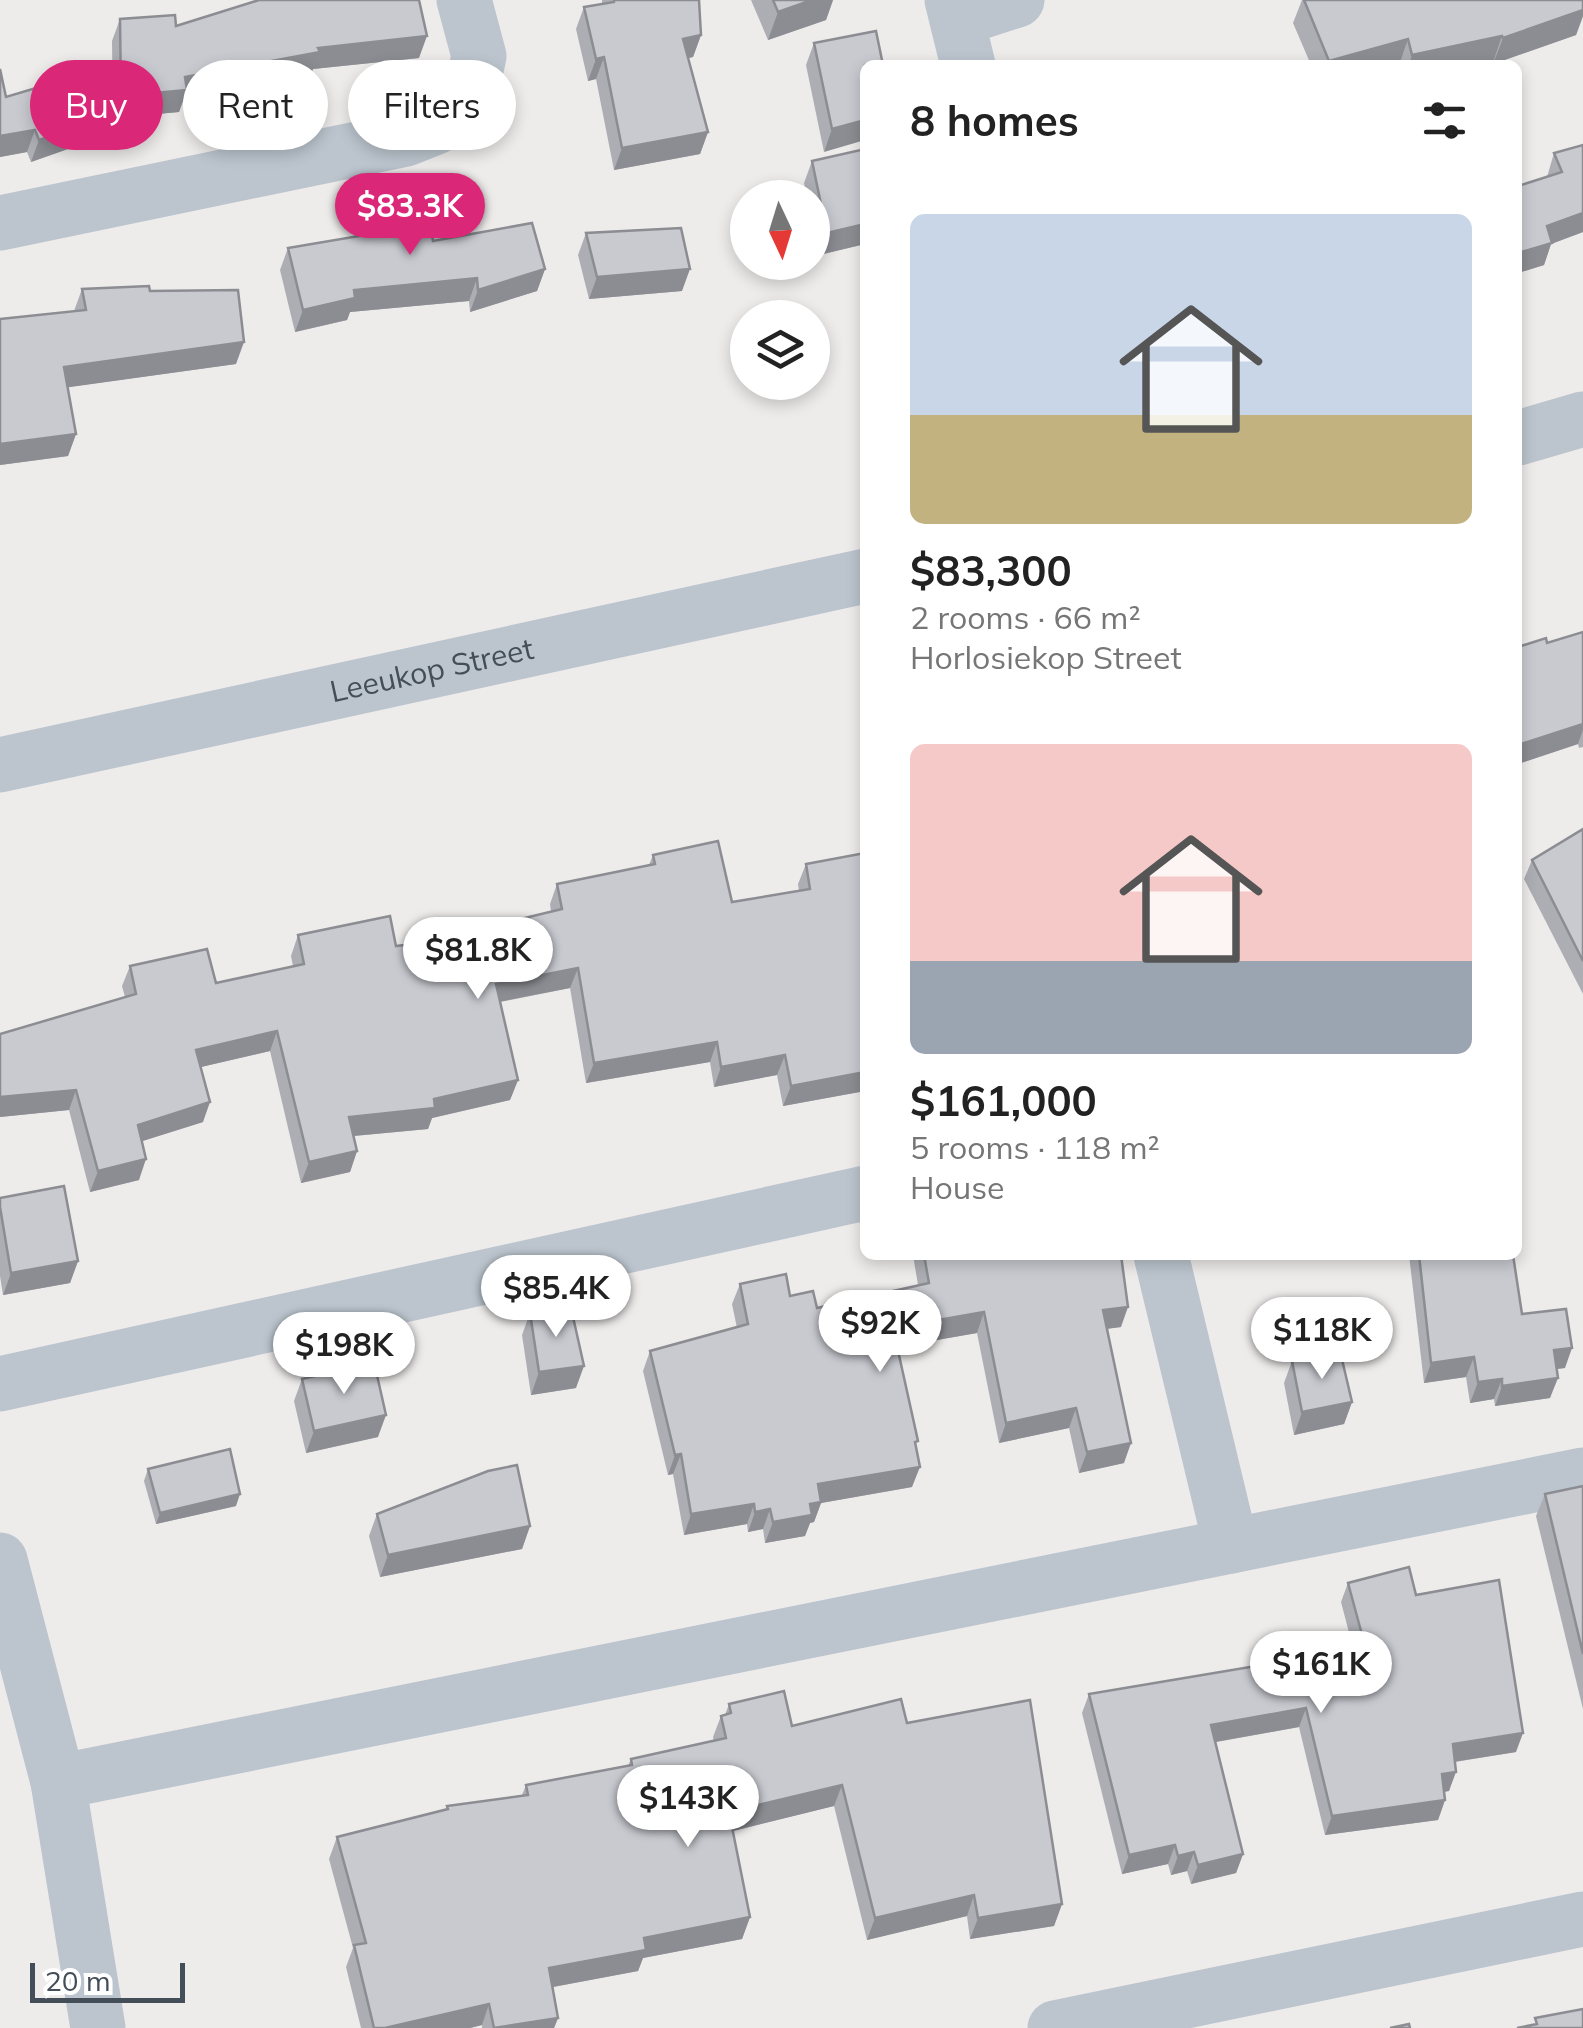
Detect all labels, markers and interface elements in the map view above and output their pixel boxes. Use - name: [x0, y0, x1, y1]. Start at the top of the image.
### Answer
- chip: Buy: [30, 60, 163, 150]
- chip: Rent: [183, 60, 328, 150]
- chip: Filters: [348, 60, 516, 150]
- icon: filters: [1417, 93, 1472, 148]
- text: 8 homes: [910, 94, 1079, 147]
- pin: $83.3K: [329, 173, 491, 258]
- north arrow: [730, 180, 830, 280]
- map controls: [730, 180, 830, 400]
- text: $83.3K: [357, 185, 463, 225]
- icon: home: [1101, 279, 1281, 459]
- button: layers: [730, 300, 830, 400]
- text: $83,300: [910, 544, 1072, 597]
- text: 2 rooms · 66 m²: [910, 597, 1141, 637]
- street label: Leeukop Street: [326, 629, 537, 710]
- text: Horlosiekop Street: [910, 637, 1182, 677]
- icon: home: [1101, 809, 1281, 989]
- pin: $81.8K: [397, 917, 559, 1002]
- text: $81.8K: [425, 929, 531, 969]
- text: $161,000: [910, 1074, 1097, 1127]
- text: 5 rooms · 118 m²: [910, 1127, 1160, 1167]
- text: House: [910, 1167, 1005, 1207]
- pin: $85.4K: [475, 1255, 637, 1340]
- text: $85.4K: [503, 1267, 609, 1307]
- pin: $92K: [821, 1290, 939, 1375]
- pin: $118K: [1252, 1297, 1392, 1382]
- text: $92K: [841, 1302, 919, 1342]
- text: $118K: [1273, 1309, 1371, 1349]
- pin: $198K: [274, 1312, 414, 1397]
- text: $198K: [295, 1324, 393, 1364]
- pin: $161K: [1251, 1631, 1391, 1716]
- text: $161K: [1272, 1643, 1370, 1683]
- pin: $143K: [618, 1765, 758, 1850]
- text: $143K: [639, 1777, 737, 1817]
- scale bar: [30, 1958, 185, 2002]
- text: 20 m: [45, 1963, 111, 1998]

